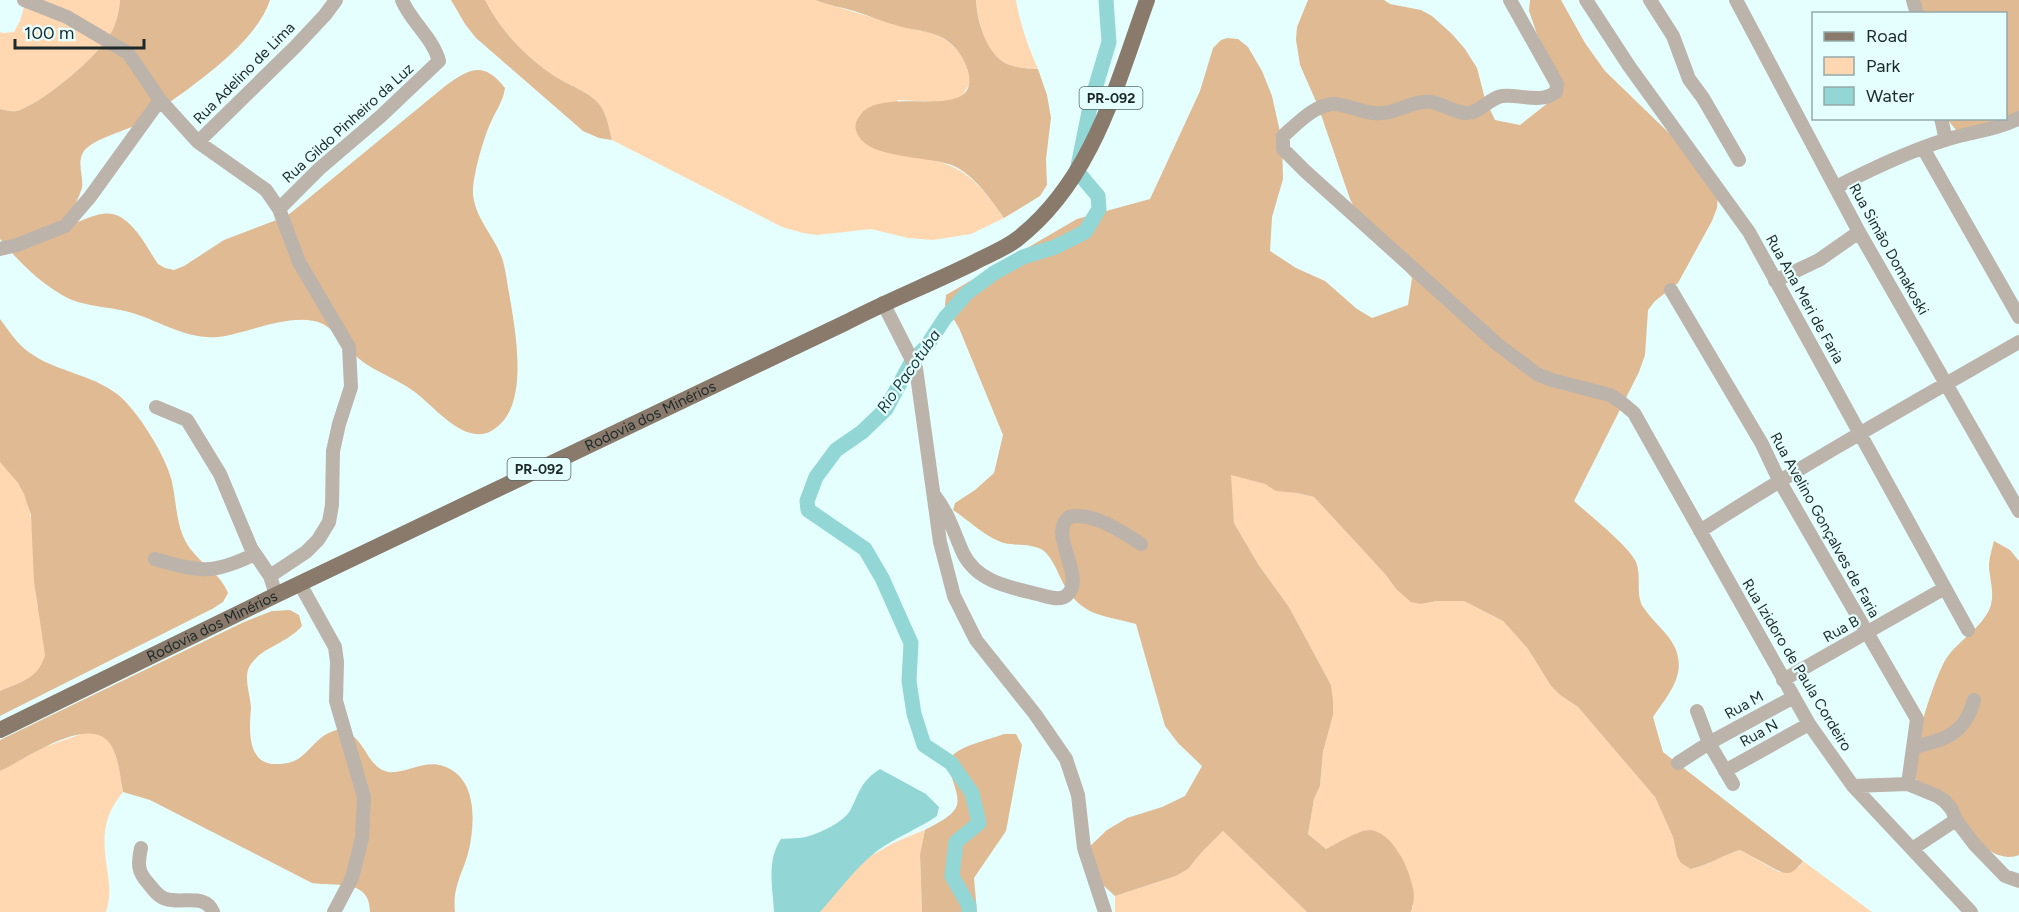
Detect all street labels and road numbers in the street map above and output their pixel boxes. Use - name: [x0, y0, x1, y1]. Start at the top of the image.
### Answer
- street label: Rua Adelino de Lima: [190, 19, 298, 127]
- street label: Rua Gildo Pinheiro da Luz: [279, 59, 417, 187]
- road number: PR-092: [1080, 87, 1142, 109]
- street label: Rua Simão Domakoski: [1845, 180, 1933, 318]
- street label: Rua Ana Meri de Faria: [1762, 231, 1848, 367]
- street label: Rodovia dos Minérios: [582, 377, 719, 455]
- street label: Rua Avelino Gonçalves de Faria: [1766, 429, 1884, 621]
- road number: PR-092: [508, 458, 570, 480]
- street label: Rua Izidoro de Paula Cordeiro: [1738, 576, 1856, 755]
- street label: Rodovia dos Minérios: [144, 587, 280, 666]
- street label: Rua B: [1820, 612, 1862, 646]
- street label: Rua M: [1721, 687, 1767, 723]
- street label: Rua N: [1737, 715, 1781, 751]

